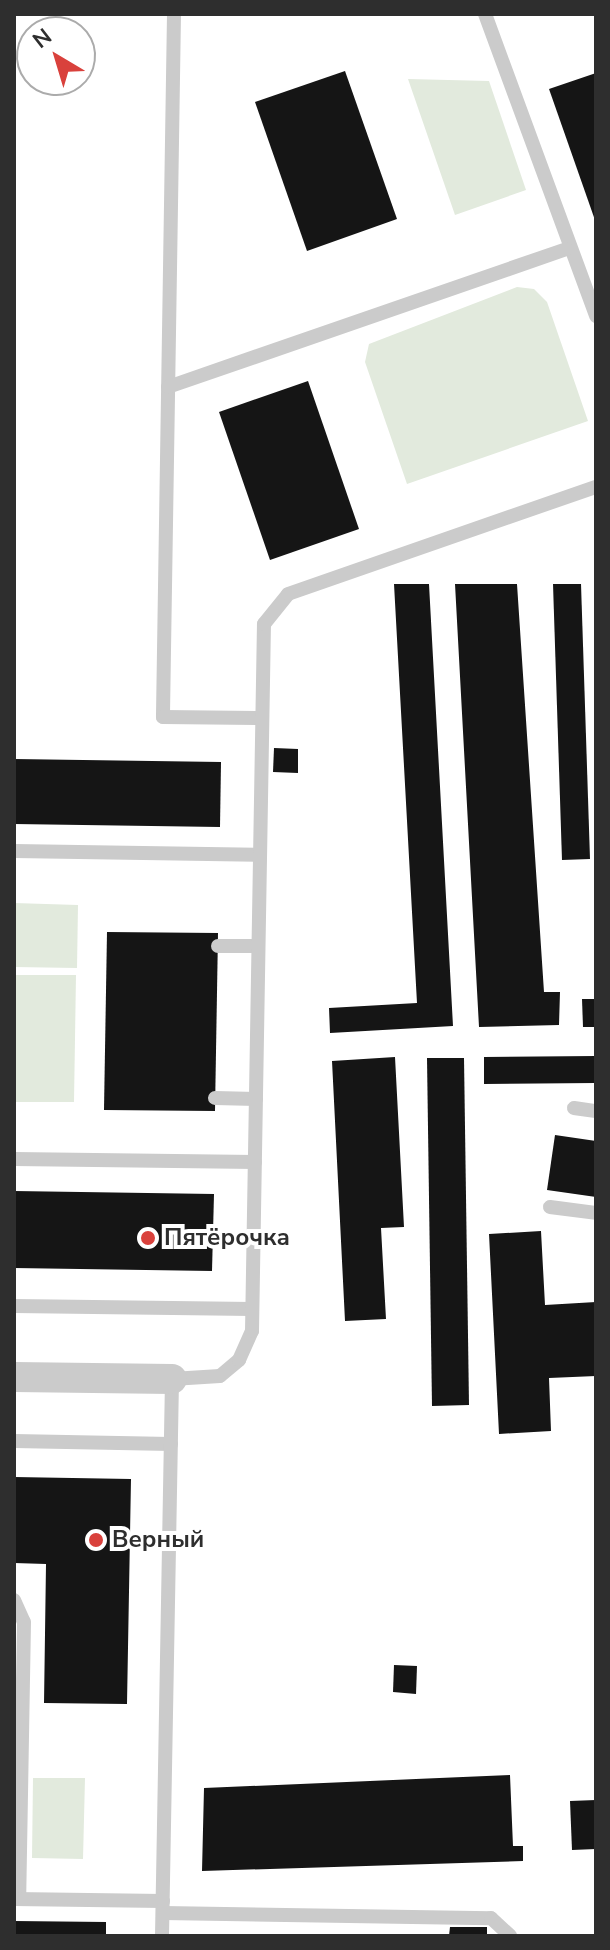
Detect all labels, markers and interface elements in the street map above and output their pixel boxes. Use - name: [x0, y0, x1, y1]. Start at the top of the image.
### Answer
- north arrow: [16, 16, 96, 96]
- text: N: [27, 22, 58, 56]
- place label: Пятёрочка: [164, 1224, 290, 1252]
- marker: Пятёрочка: [139, 1229, 157, 1247]
- place label: Верный: [112, 1526, 204, 1554]
- marker: Верный: [87, 1531, 105, 1549]

